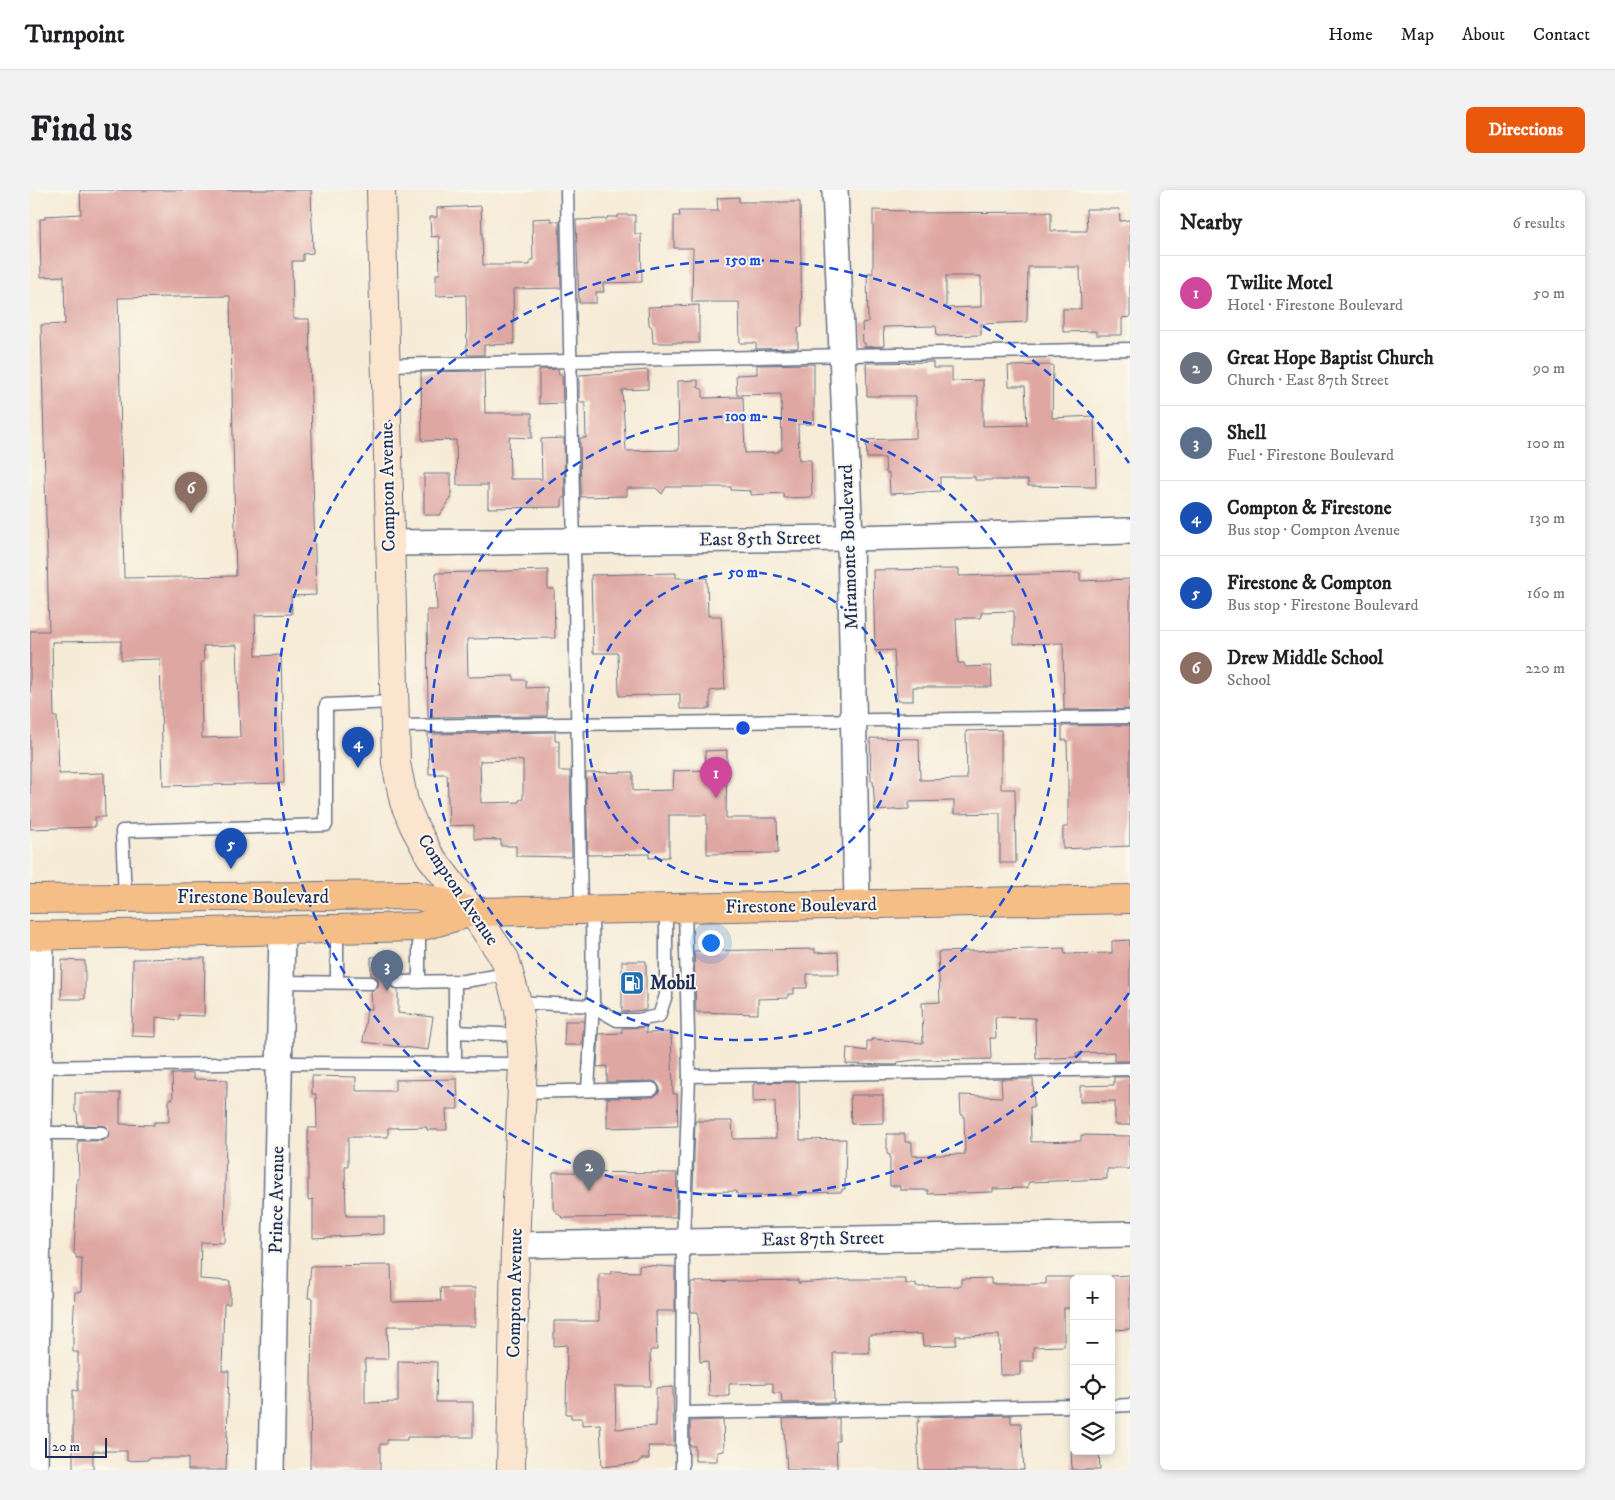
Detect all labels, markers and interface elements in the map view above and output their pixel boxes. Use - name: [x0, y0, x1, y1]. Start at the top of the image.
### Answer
- text: Turnpoint: [25, 20, 124, 50]
- text: Home: [1328, 24, 1373, 46]
- text: Map: [1401, 24, 1434, 46]
- text: About: [1462, 24, 1505, 46]
- text: Contact: [1533, 24, 1590, 46]
- button: Directions: [1466, 107, 1585, 153]
- text: Find us: [30, 108, 132, 152]
- text: Nearby: [1180, 210, 1242, 236]
- text: 6 results: [1512, 213, 1565, 233]
- text: 150 m: [725, 251, 761, 270]
- text: Twilite Motel: [1227, 272, 1333, 295]
- text: 1: [1193, 283, 1199, 303]
- text: 50 m: [1533, 283, 1565, 303]
- text: Hotel · Firestone Boulevard: [1227, 295, 1403, 315]
- text: Great Hope Baptist Church: [1227, 347, 1434, 370]
- text: 2: [1192, 358, 1200, 378]
- text: 90 m: [1533, 358, 1565, 378]
- text: Church · East 87th Street: [1227, 370, 1389, 390]
- text: 100 m: [725, 407, 762, 426]
- street label: Compton Avenue: [375, 422, 401, 552]
- text: Shell: [1227, 422, 1266, 445]
- text: 3: [1193, 433, 1199, 453]
- text: 100 m: [1527, 433, 1565, 453]
- text: Fuel · Firestone Boulevard: [1227, 445, 1394, 465]
- street label: Miramonte Boulevard: [835, 463, 863, 630]
- pin: 6: [175, 472, 207, 513]
- text: Compton & Firestone: [1227, 497, 1392, 520]
- text: 4: [1191, 508, 1201, 528]
- text: 130 m: [1529, 508, 1565, 528]
- text: Bus stop · Compton Avenue: [1227, 520, 1400, 540]
- street label: East 85th Street: [699, 526, 821, 552]
- text: 50 m: [727, 563, 759, 582]
- text: Firestone & Compton: [1227, 572, 1392, 595]
- text: 5: [1192, 583, 1200, 603]
- text: 160 m: [1527, 583, 1565, 603]
- text: Bus stop · Firestone Boulevard: [1227, 595, 1418, 615]
- text: Drew Middle School: [1227, 647, 1383, 670]
- text: 6: [1192, 658, 1200, 678]
- text: 220 m: [1525, 658, 1565, 678]
- text: School: [1227, 670, 1271, 690]
- centre of rings: [734, 719, 752, 737]
- pin: 4: [342, 727, 374, 768]
- pin: 1: [700, 757, 732, 798]
- pin: 5: [215, 828, 247, 869]
- street label: Compton Avenue: [412, 830, 504, 950]
- street label: Firestone Boulevard: [177, 886, 329, 909]
- street label: Firestone Boulevard: [725, 893, 878, 919]
- your location: [698, 930, 724, 956]
- pin: 3: [371, 950, 403, 991]
- fuel station icon: Mobil: [619, 970, 645, 996]
- place label: Mobil: [650, 972, 696, 995]
- street label: Prince Avenue: [265, 1146, 289, 1254]
- pin: 2: [573, 1150, 605, 1191]
- street label: East 87th Street: [762, 1226, 884, 1252]
- street label: Compton Avenue: [502, 1228, 528, 1358]
- map controls: [1070, 1275, 1115, 1455]
- button: +: [1070, 1275, 1115, 1320]
- button: −: [1070, 1320, 1115, 1365]
- button: locate: [1070, 1365, 1115, 1410]
- button: layers: [1070, 1410, 1115, 1455]
- scale bar: [45, 1435, 108, 1458]
- text: 20 m: [52, 1438, 80, 1456]

